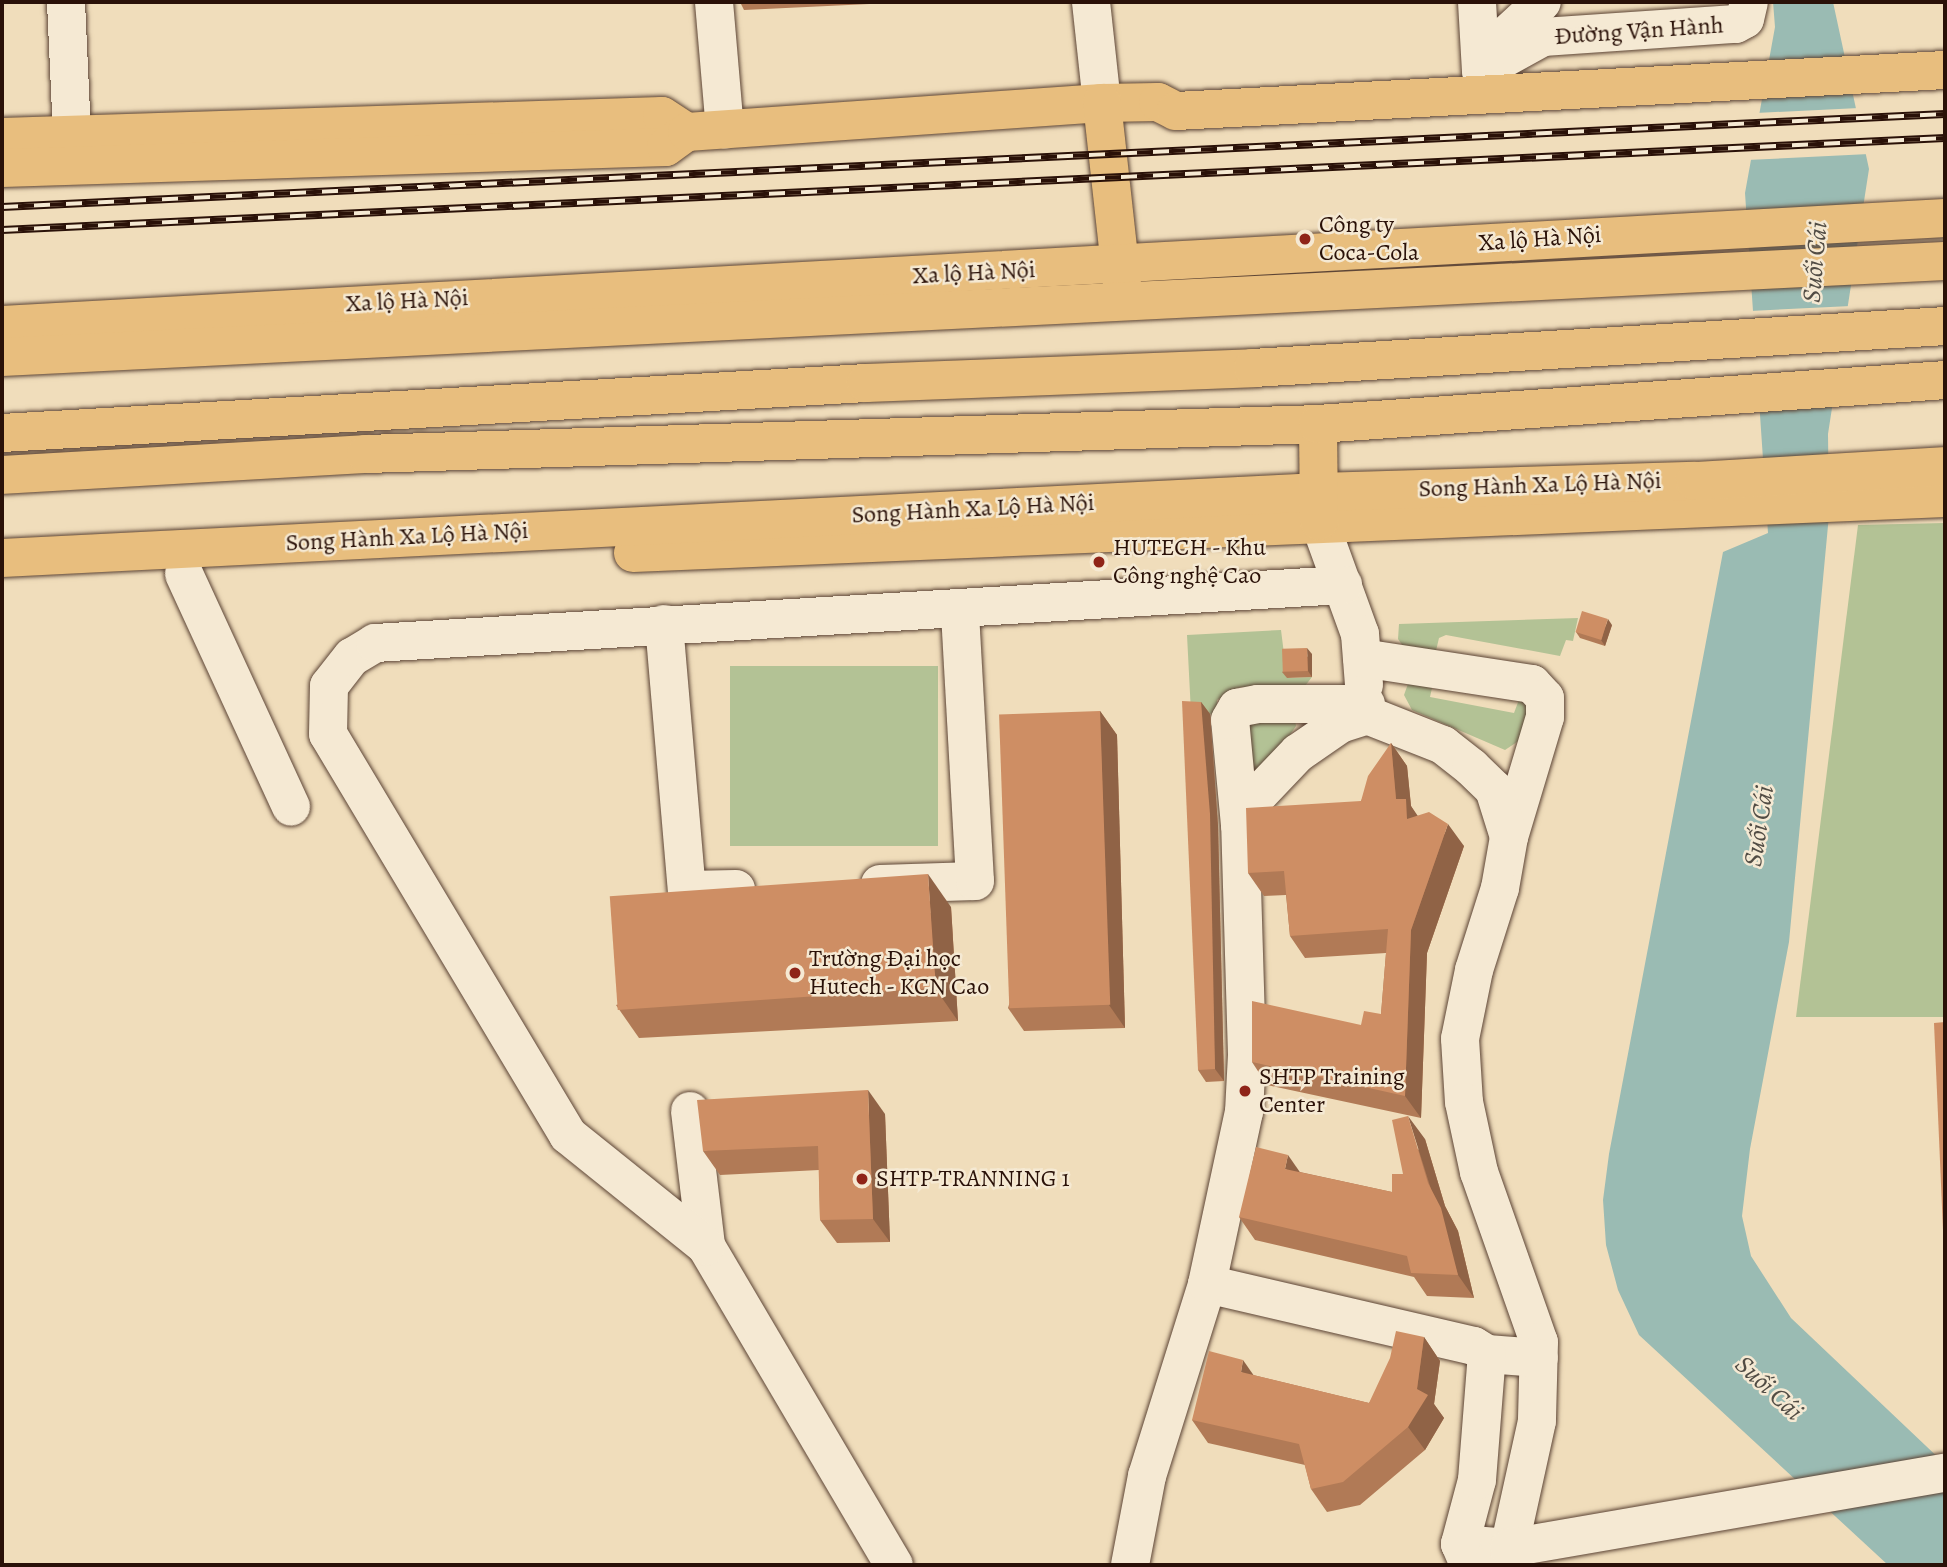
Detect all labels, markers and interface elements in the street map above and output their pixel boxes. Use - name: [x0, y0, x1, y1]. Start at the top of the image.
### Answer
- street label: Đường Vận Hành: [1554, 11, 1724, 51]
- place label: Công ty Coca-Cola: [1319, 211, 1419, 267]
- street label: Xa lộ Hà Nội: [1478, 220, 1602, 258]
- water label: Suối Cái: [1796, 220, 1834, 304]
- marker: Công ty Coca-Cola: [1297, 231, 1313, 247]
- street label: Xa lộ Hà Nội: [912, 255, 1036, 291]
- street label: Xa lộ Hà Nội: [345, 283, 469, 319]
- street label: Song Hành Xa Lộ Hà Nội: [1418, 466, 1662, 504]
- street label: Song Hành Xa Lộ Hà Nội: [851, 488, 1095, 530]
- street label: Song Hành Xa Lộ Hà Nội: [285, 516, 529, 558]
- place label: HUTECH - Khu Công nghệ Cao: [1113, 534, 1267, 590]
- marker: HUTECH - Khu Công nghệ Cao: [1091, 554, 1107, 570]
- water label: Suối Cái: [1737, 783, 1781, 869]
- place label: Trường Đại học Hutech - KCN Cao: [809, 945, 990, 1001]
- marker: Trường Đại học Hutech - KCN Cao: [787, 965, 803, 981]
- place label: SHTP Training Center: [1259, 1063, 1405, 1119]
- marker: SHTP Training Center: [1237, 1083, 1253, 1099]
- place label: SHTP-TRANNING 1: [876, 1165, 1070, 1193]
- marker: SHTP-TRANNING 1: [854, 1171, 870, 1187]
- water label: Suối Cái: [1729, 1349, 1809, 1427]

